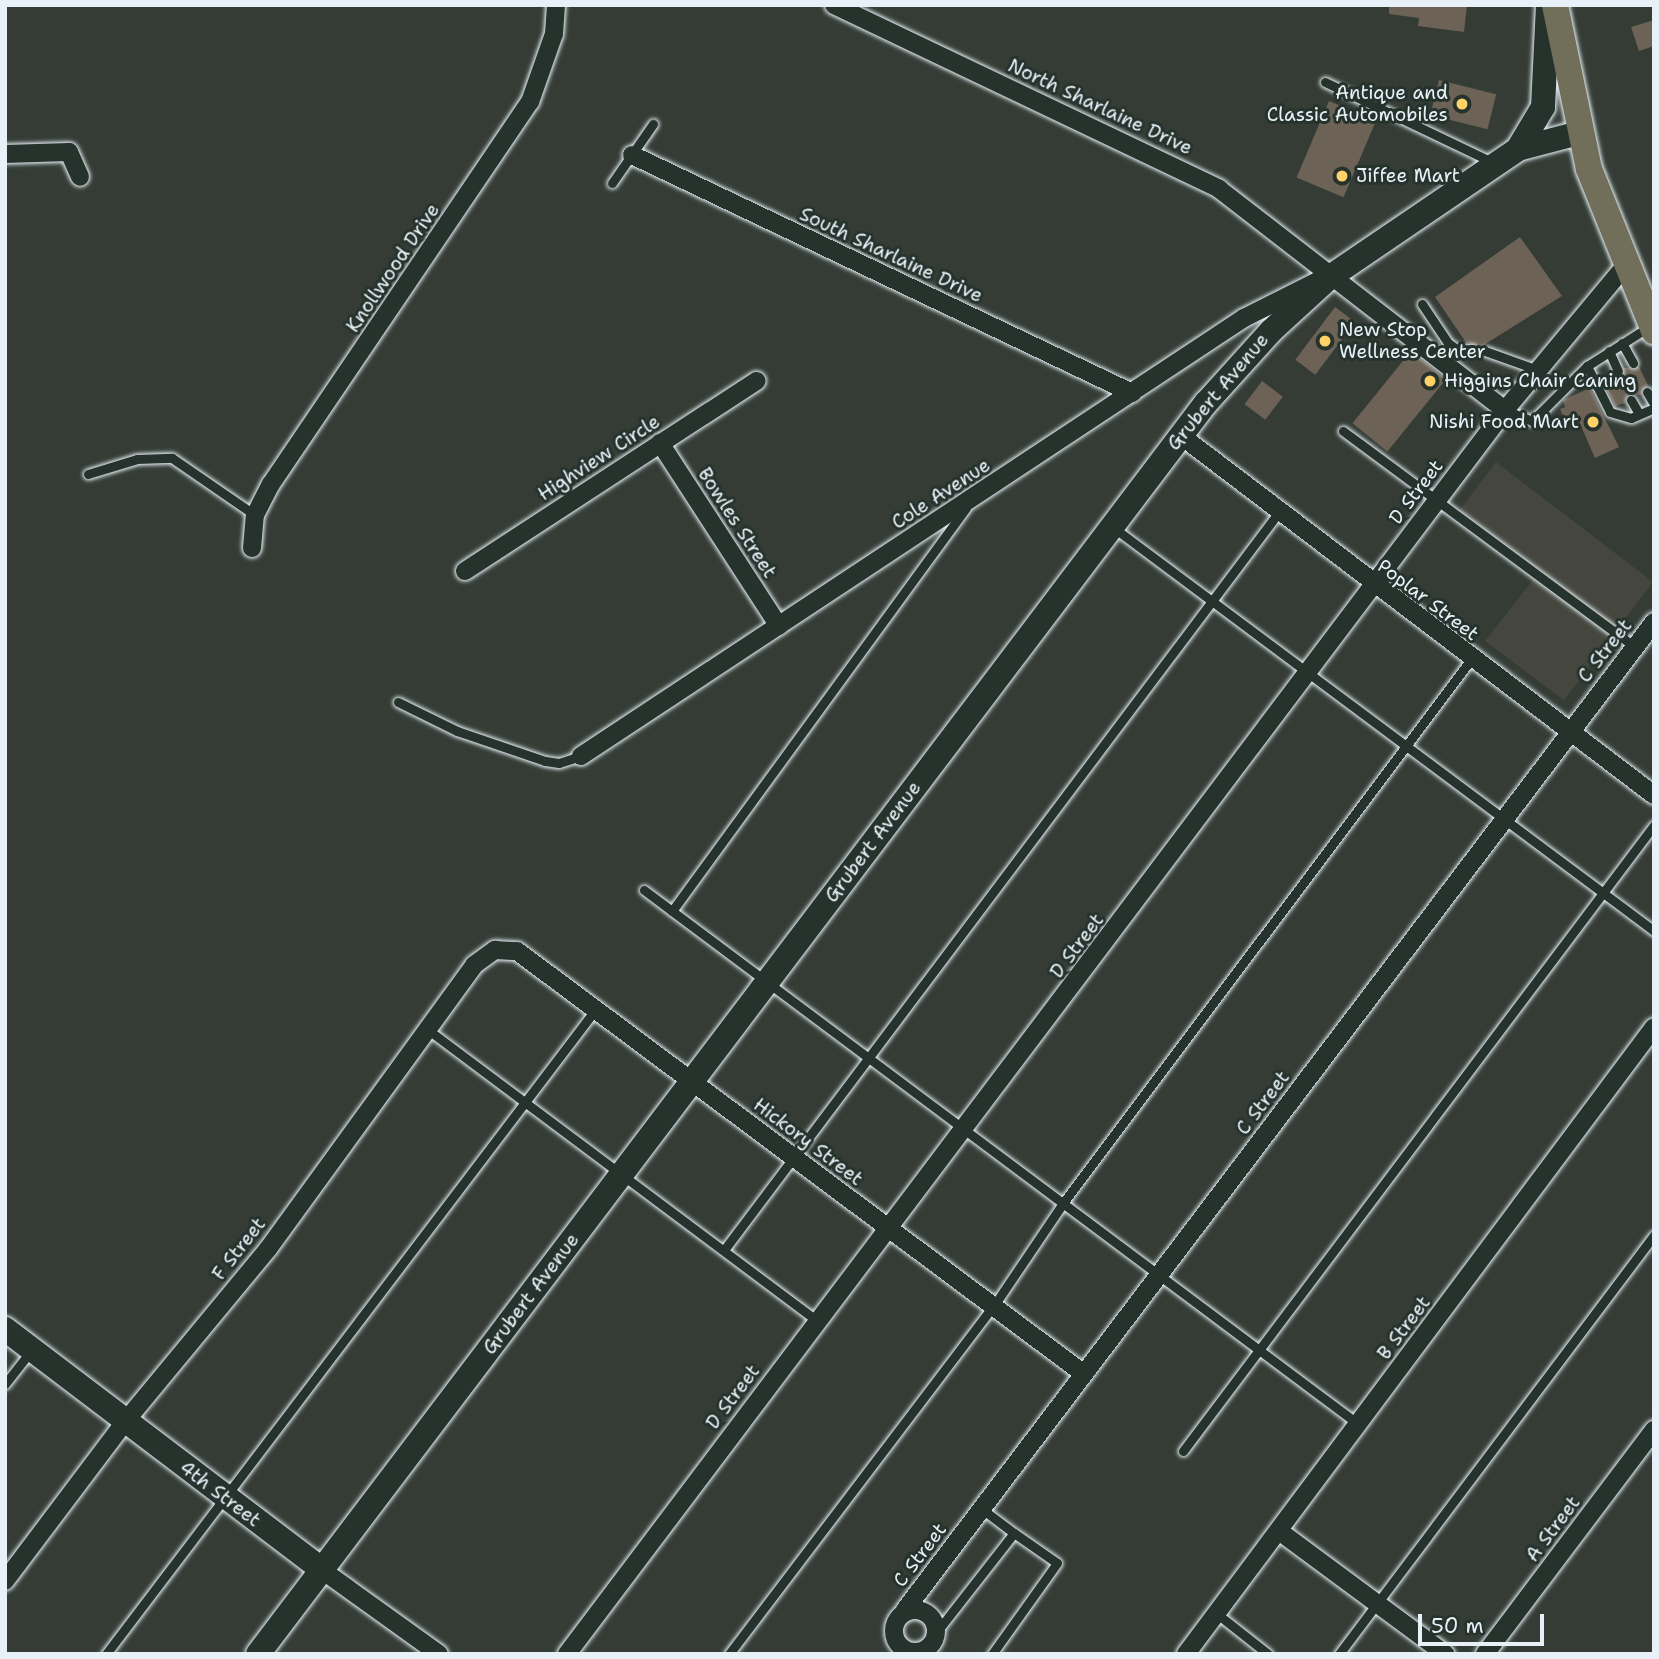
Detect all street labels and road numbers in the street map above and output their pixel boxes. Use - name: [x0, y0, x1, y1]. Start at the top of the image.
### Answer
- street label: North Sharlaine Drive: [1004, 54, 1196, 160]
- street label: Knollwood Drive: [342, 199, 444, 337]
- street label: South Sharlaine Drive: [796, 203, 986, 307]
- street label: Grubert Avenue: [1163, 329, 1273, 455]
- street label: Highview Circle: [534, 410, 664, 506]
- street label: Cole Avenue: [888, 454, 994, 534]
- street label: D Street: [1384, 455, 1448, 529]
- street label: Bowles Street: [693, 464, 781, 582]
- street label: Poplar Street: [1373, 554, 1483, 646]
- street label: C Street: [1573, 615, 1637, 687]
- street label: Grubert Avenue: [820, 777, 926, 907]
- street label: D Street: [1045, 909, 1109, 983]
- street label: C Street: [1232, 1067, 1294, 1139]
- street label: Hickory Street: [749, 1093, 867, 1191]
- street label: F Street: [208, 1213, 270, 1285]
- street label: Grubert Avenue: [478, 1229, 584, 1359]
- street label: B Street: [1373, 1292, 1435, 1364]
- street label: D Street: [701, 1360, 765, 1434]
- street label: 4th Street: [175, 1456, 265, 1532]
- street label: A Street: [1521, 1492, 1585, 1566]
- street label: C Street: [889, 1519, 951, 1591]

